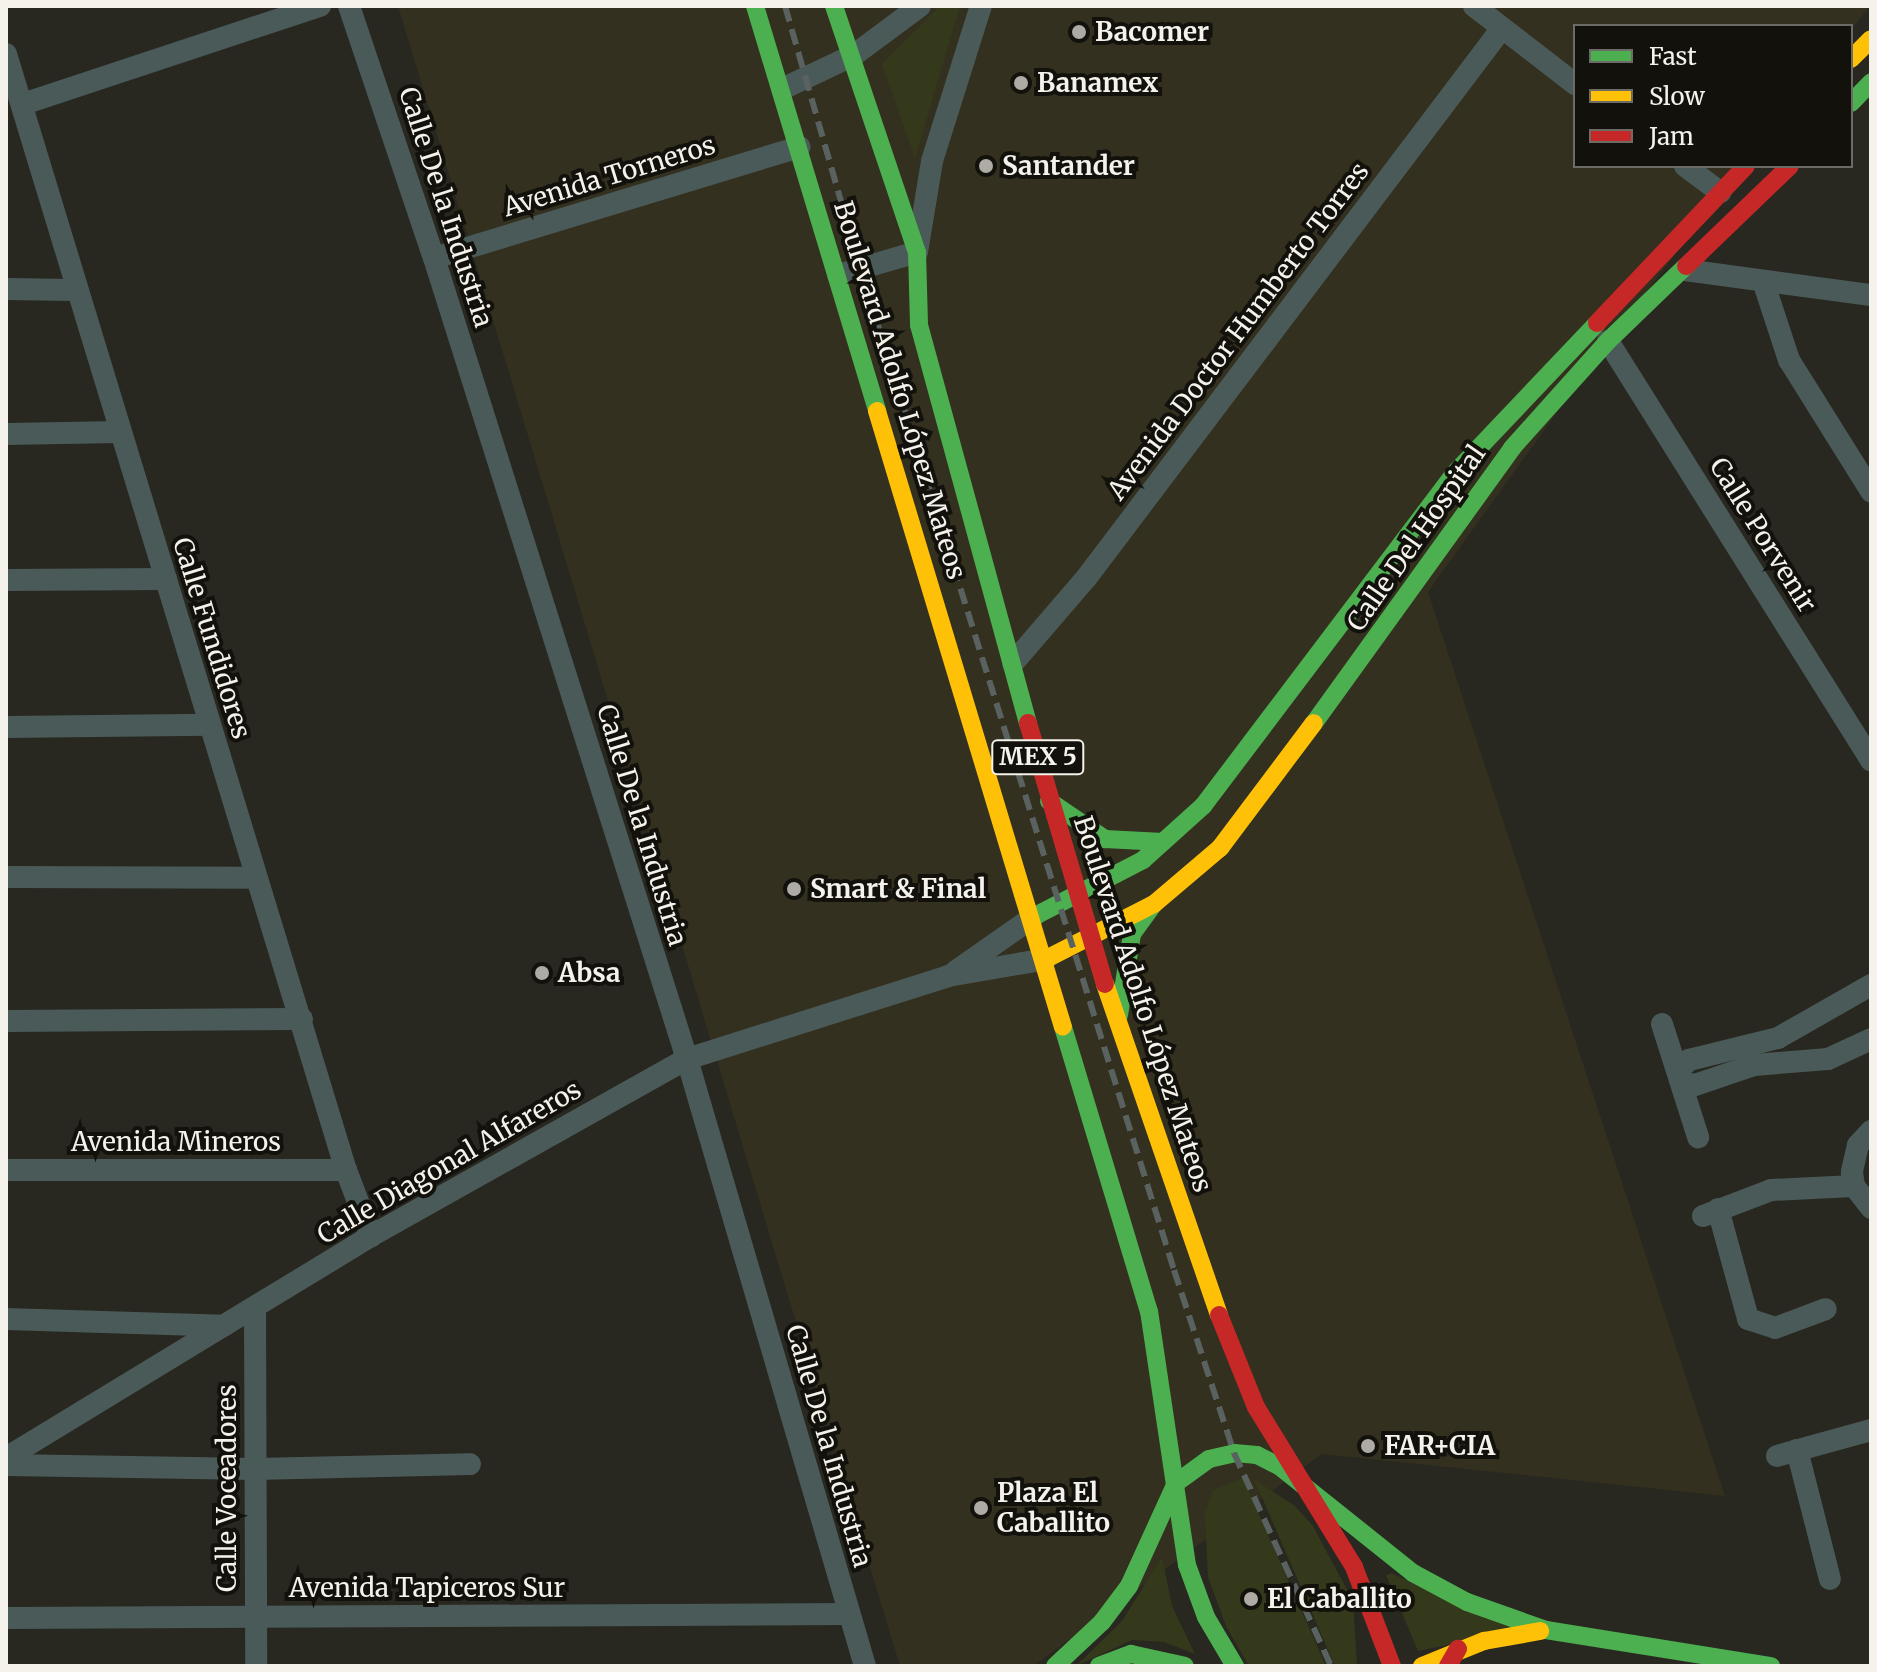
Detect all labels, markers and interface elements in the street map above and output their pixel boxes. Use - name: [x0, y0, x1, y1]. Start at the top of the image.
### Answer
- place label: Bacomer: [1095, 16, 1209, 48]
- marker: Bacomer: [1070, 23, 1088, 41]
- legend: [1573, 24, 1853, 168]
- text: Fast: [1649, 41, 1697, 72]
- place label: Banamex: [1037, 67, 1158, 99]
- marker: Banamex: [1012, 74, 1030, 92]
- text: Slow: [1649, 81, 1705, 112]
- street label: Calle De la Industria: [392, 83, 500, 331]
- text: Jam: [1649, 121, 1694, 152]
- street label: Avenida Torneros: [499, 129, 719, 223]
- place label: Santander: [1002, 150, 1135, 182]
- street label: Avenida Doctor Humberto Torres: [1101, 156, 1375, 506]
- marker: Santander: [977, 157, 995, 175]
- street label: Boulevard Adolfo López Mateos: [828, 197, 972, 583]
- street label: Calle Del Hospital: [1340, 439, 1492, 637]
- street label: Calle Porvenir: [1703, 452, 1823, 618]
- street label: Calle Fundidores: [167, 534, 257, 742]
- street label: Calle De la Industria: [590, 701, 694, 949]
- road number: MEX 5: [990, 737, 1086, 777]
- street label: Boulevard Adolfo López Mateos: [1067, 812, 1219, 1196]
- place label: Smart & Final: [810, 873, 986, 905]
- marker: Smart & Final: [785, 880, 803, 898]
- place label: Absa: [558, 957, 620, 989]
- marker: Absa: [533, 964, 551, 982]
- street label: Calle Diagonal Alfareros: [312, 1074, 586, 1250]
- street label: Avenida Mineros: [71, 1126, 281, 1158]
- street label: Calle De la Industria: [779, 1321, 879, 1571]
- street label: Calle Voceadores: [211, 1384, 243, 1592]
- place label: FAR+CIA: [1384, 1430, 1495, 1462]
- marker: FAR+CIA: [1359, 1437, 1377, 1455]
- place label: Plaza El Caballito: [997, 1477, 1110, 1538]
- marker: Plaza El Caballito: [972, 1499, 990, 1517]
- street label: Avenida Tapiceros Sur: [289, 1572, 565, 1604]
- place label: El Caballito: [1267, 1583, 1412, 1615]
- marker: El Caballito: [1242, 1590, 1260, 1608]

